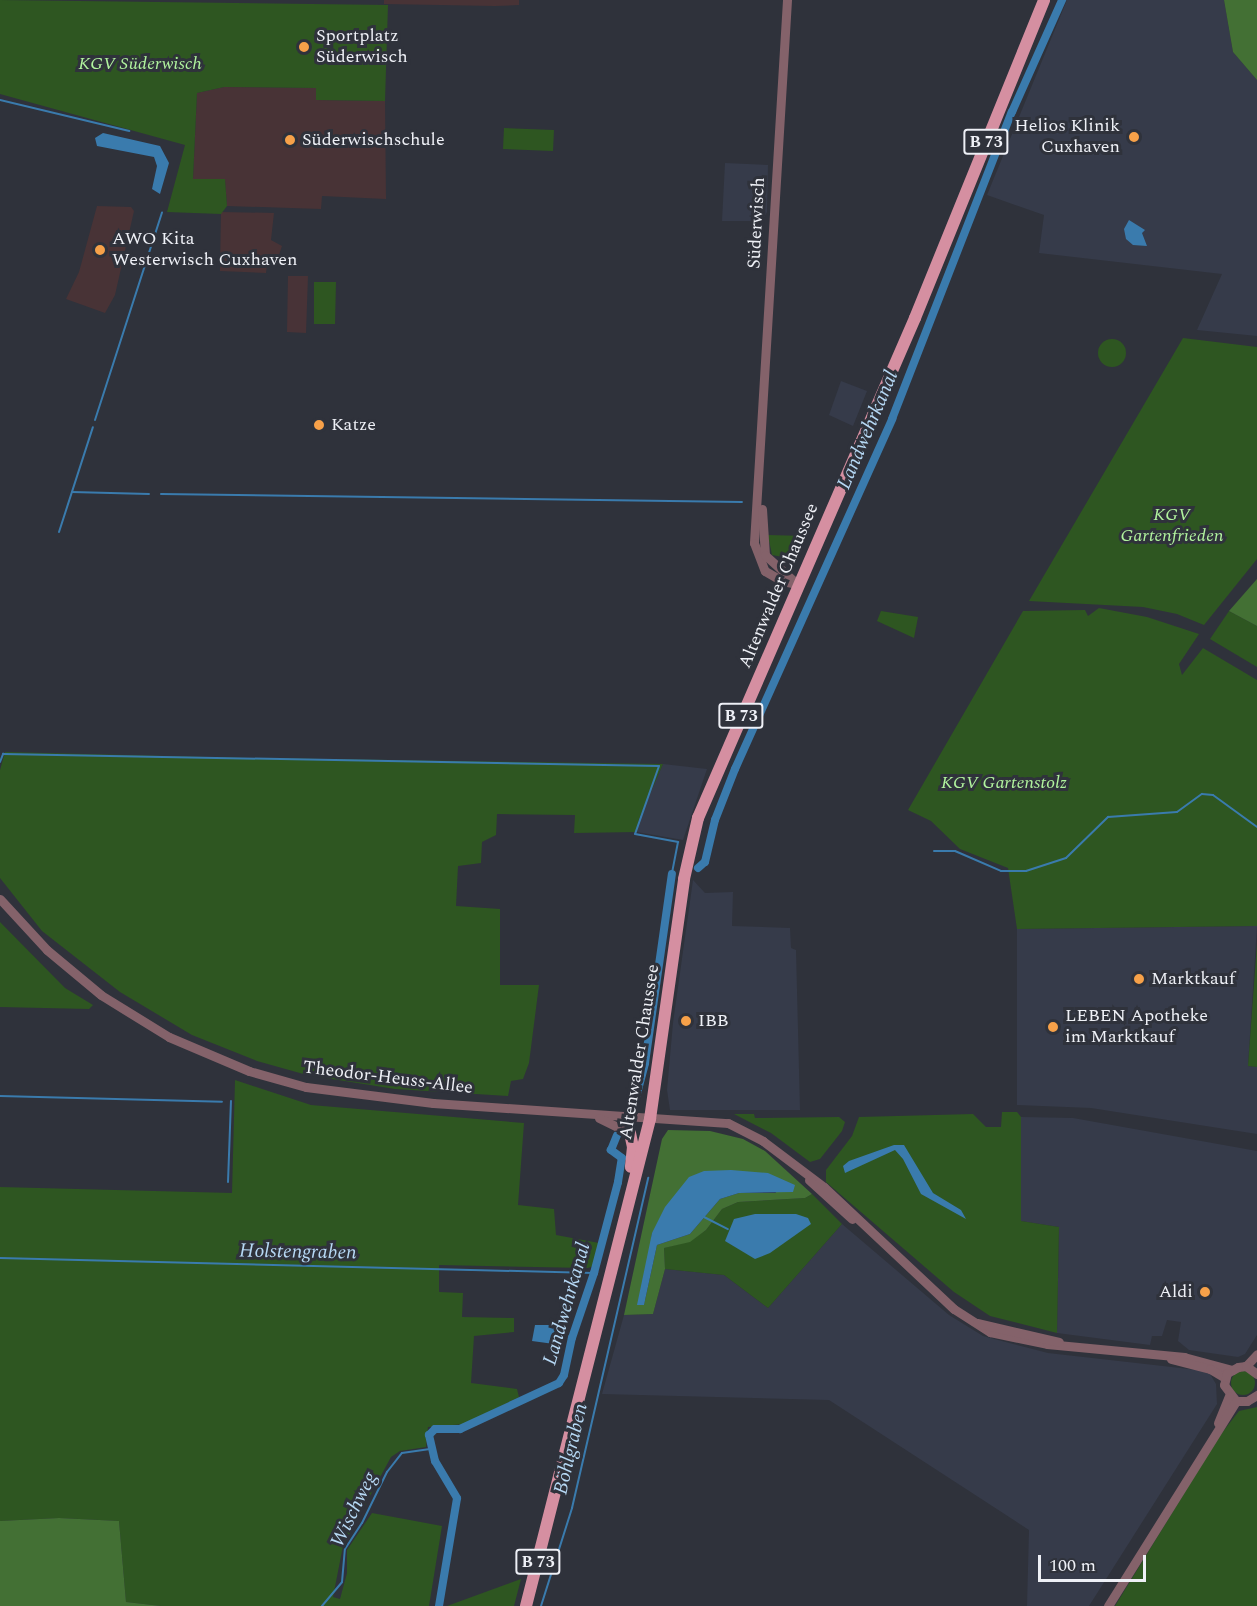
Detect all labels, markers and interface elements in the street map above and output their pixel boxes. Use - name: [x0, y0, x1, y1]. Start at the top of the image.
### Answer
- place label: Sportplatz Süderwisch: [316, 26, 408, 68]
- marker: Sportplatz Süderwisch: [297, 40, 311, 54]
- park label: KGV Süderwisch: [78, 53, 202, 75]
- place label: Helios Klinik Cuxhaven: [1014, 116, 1120, 158]
- marker: Helios Klinik Cuxhaven: [1125, 128, 1143, 146]
- place label: Süderwischschule: [302, 129, 445, 151]
- road number: B 73: [962, 129, 1010, 155]
- marker: Süderwischschule: [283, 133, 297, 147]
- street label: Süderwisch: [744, 177, 770, 269]
- place label: AWO Kita Westerwisch Cuxhaven: [112, 229, 298, 272]
- marker: AWO Kita Westerwisch Cuxhaven: [93, 243, 107, 257]
- water label: Landwehrkanal: [832, 367, 904, 493]
- place label: Katze: [331, 414, 376, 436]
- marker: Katze: [312, 418, 326, 432]
- street label: Altenwalder Chaussee: [734, 500, 824, 672]
- park label: KGV Gartenfrieden: [1120, 505, 1224, 548]
- road number: B 73: [717, 703, 765, 729]
- park label: KGV Gartenstolz: [941, 772, 1067, 794]
- street label: Altenwalder Chaussee: [615, 963, 665, 1141]
- place label: Marktkauf: [1151, 968, 1235, 990]
- marker: Marktkauf: [1132, 972, 1146, 986]
- place label: LEBEN Apotheke im Marktkauf: [1065, 1006, 1208, 1048]
- place label: IBB: [698, 1010, 729, 1032]
- marker: IBB: [679, 1014, 693, 1028]
- marker: LEBEN Apotheke im Marktkauf: [1046, 1020, 1060, 1034]
- street label: Theodor-Heuss-Allee: [302, 1057, 474, 1099]
- water label: Holstengraben: [239, 1239, 357, 1265]
- water label: Landwehrkanal: [538, 1240, 596, 1368]
- place label: Aldi: [1159, 1281, 1193, 1303]
- marker: Aldi: [1198, 1285, 1212, 1299]
- water label: Böhlgraben: [549, 1401, 593, 1497]
- water label: Wischweg: [325, 1468, 383, 1552]
- scale bar: [1041, 1543, 1149, 1581]
- road number: B 73: [514, 1549, 562, 1575]
- text: 100 m: [1049, 1552, 1096, 1579]

